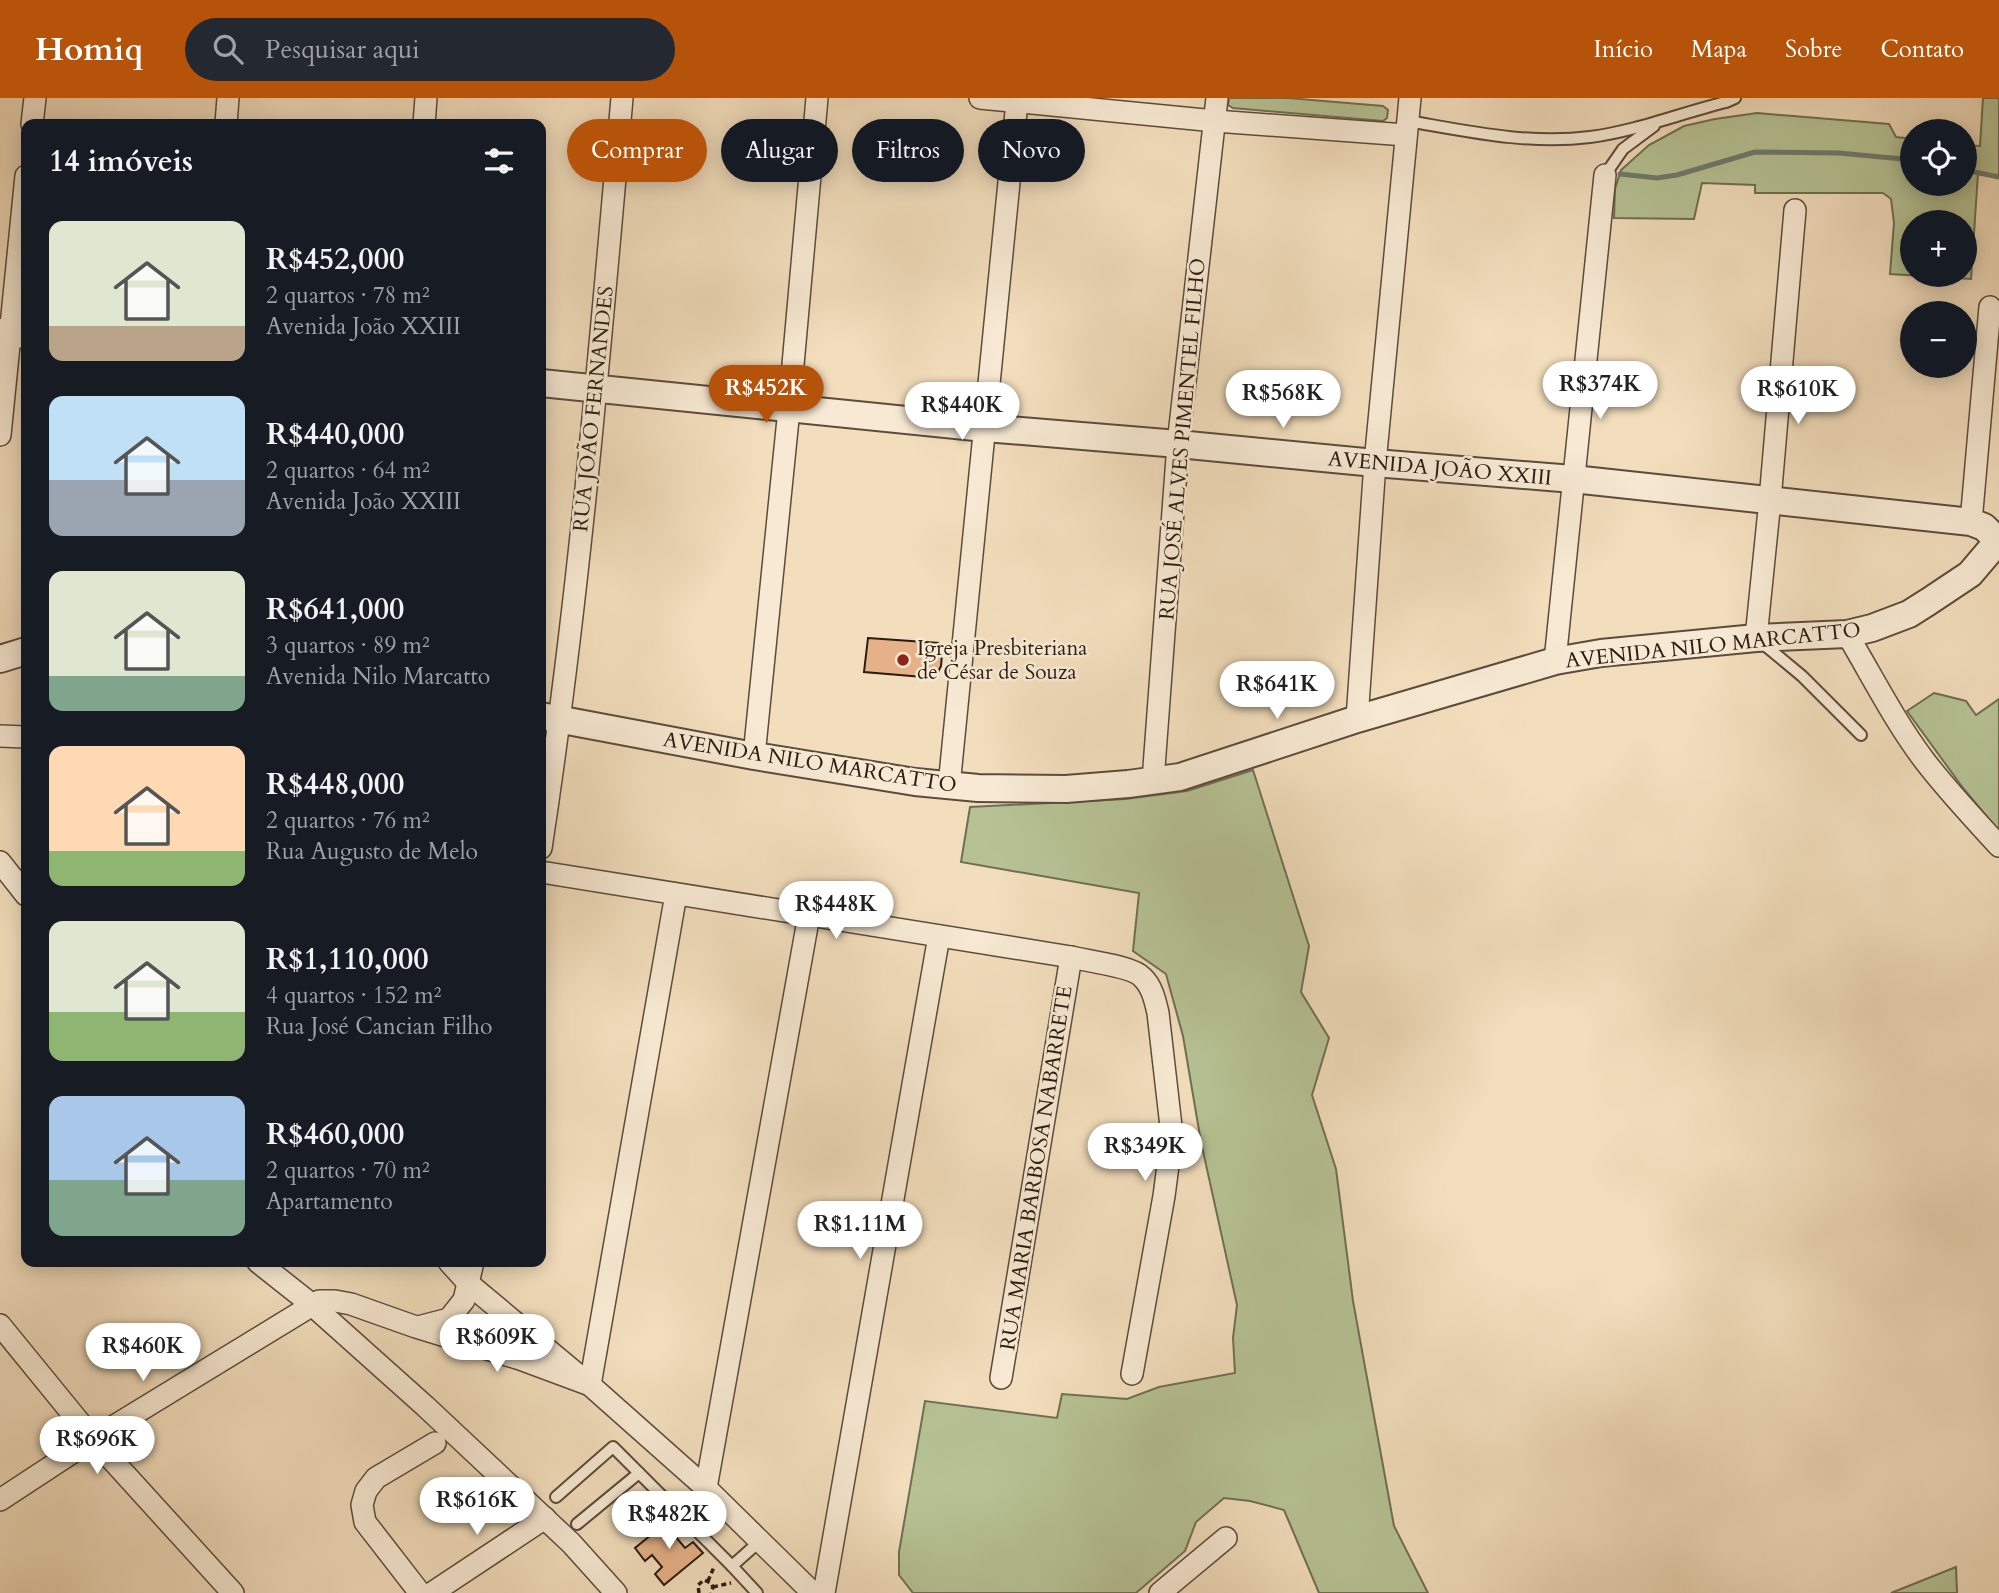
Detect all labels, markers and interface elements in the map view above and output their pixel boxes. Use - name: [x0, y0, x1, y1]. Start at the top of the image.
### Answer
- search box: [185, 18, 675, 81]
- text: Homiq: [35, 27, 143, 72]
- icon: search: [209, 30, 247, 68]
- text: Pesquisar aqui: [265, 32, 420, 67]
- text: Início: [1594, 33, 1653, 66]
- text: Mapa: [1691, 33, 1747, 66]
- text: Sobre: [1785, 33, 1843, 66]
- text: Contato: [1881, 33, 1964, 66]
- chip: Comprar: [567, 119, 707, 182]
- chip: Alugar: [721, 119, 838, 182]
- chip: Filtros: [852, 119, 964, 182]
- chip: Novo: [978, 119, 1085, 182]
- map controls: [1900, 119, 1977, 378]
- button: locate: [1900, 119, 1977, 196]
- text: 14 imóveis: [49, 141, 193, 182]
- icon: filters: [480, 142, 518, 180]
- button: +: [1900, 210, 1977, 287]
- text: R$452,000: [266, 239, 404, 280]
- icon: home: [105, 249, 189, 333]
- street label: RUA JOSÉ ALVES PIMENTEL FILHO: [1152, 257, 1213, 621]
- text: 2 quartos · 78 m²: [266, 280, 430, 311]
- street label: RUA JOÃO FERNANDES: [565, 285, 621, 533]
- button: −: [1900, 301, 1977, 378]
- text: Avenida João XXIII: [266, 311, 461, 342]
- pin: R$374K: [1543, 362, 1657, 421]
- pin: R$452K: [709, 366, 823, 425]
- pin: R$610K: [1741, 366, 1855, 426]
- text: R$374K: [1559, 368, 1641, 399]
- pin: R$568K: [1226, 370, 1340, 430]
- text: R$452K: [725, 372, 807, 403]
- text: R$610K: [1757, 373, 1839, 404]
- text: R$568K: [1242, 377, 1324, 408]
- pin: R$440K: [905, 382, 1019, 442]
- text: R$440K: [921, 389, 1003, 420]
- text: R$440,000: [266, 414, 404, 455]
- icon: home: [105, 424, 189, 508]
- street label: AVENIDA JOÃO XXIII: [1327, 443, 1553, 493]
- text: 2 quartos · 64 m²: [266, 455, 430, 486]
- text: Avenida João XXIII: [266, 486, 461, 517]
- text: R$641,000: [266, 589, 404, 630]
- icon: home: [105, 599, 189, 683]
- street label: AVENIDA NILO MARCATTO: [1564, 616, 1862, 675]
- text: 3 quartos · 89 m²: [266, 630, 430, 661]
- place label: Igreja Presbiteriana de César de Souza: [917, 634, 1087, 687]
- marker: Igreja Presbiteriana de César de Souza: [895, 652, 911, 668]
- text: Avenida Nilo Marcatto: [266, 661, 490, 692]
- pin: R$641K: [1220, 662, 1334, 721]
- text: R$641K: [1236, 668, 1318, 699]
- street label: AVENIDA NILO MARCATTO: [661, 725, 959, 800]
- text: R$448,000: [266, 764, 404, 805]
- icon: home: [105, 774, 189, 858]
- text: 2 quartos · 76 m²: [266, 805, 430, 836]
- text: Rua Augusto de Melo: [266, 836, 478, 867]
- pin: R$448K: [779, 882, 893, 941]
- text: R$448K: [795, 888, 877, 919]
- text: R$1,110,000: [266, 939, 429, 980]
- icon: home: [105, 949, 189, 1033]
- text: 4 quartos · 152 m²: [266, 980, 441, 1011]
- street label: RUA MARIA BARBOSA NABARRETE: [993, 984, 1080, 1353]
- text: Rua José Cancian Filho: [266, 1011, 492, 1042]
- text: R$460,000: [266, 1114, 404, 1155]
- icon: home: [105, 1124, 189, 1208]
- pin: R$349K: [1088, 1124, 1202, 1183]
- text: R$349K: [1104, 1130, 1186, 1161]
- text: 2 quartos · 70 m²: [266, 1155, 430, 1186]
- text: Apartamento: [266, 1186, 393, 1217]
- pin: R$1.11M: [795, 1202, 925, 1261]
- text: R$1.11M: [813, 1208, 907, 1239]
- pin: R$609K: [440, 1314, 554, 1374]
- text: R$609K: [456, 1321, 538, 1352]
- pin: R$460K: [86, 1324, 200, 1383]
- text: R$460K: [102, 1330, 184, 1361]
- pin: R$696K: [40, 1416, 154, 1476]
- text: R$696K: [56, 1423, 138, 1454]
- pin: R$616K: [420, 1478, 534, 1537]
- text: R$616K: [436, 1484, 518, 1515]
- pin: R$482K: [612, 1492, 726, 1551]
- text: R$482K: [628, 1498, 710, 1529]

